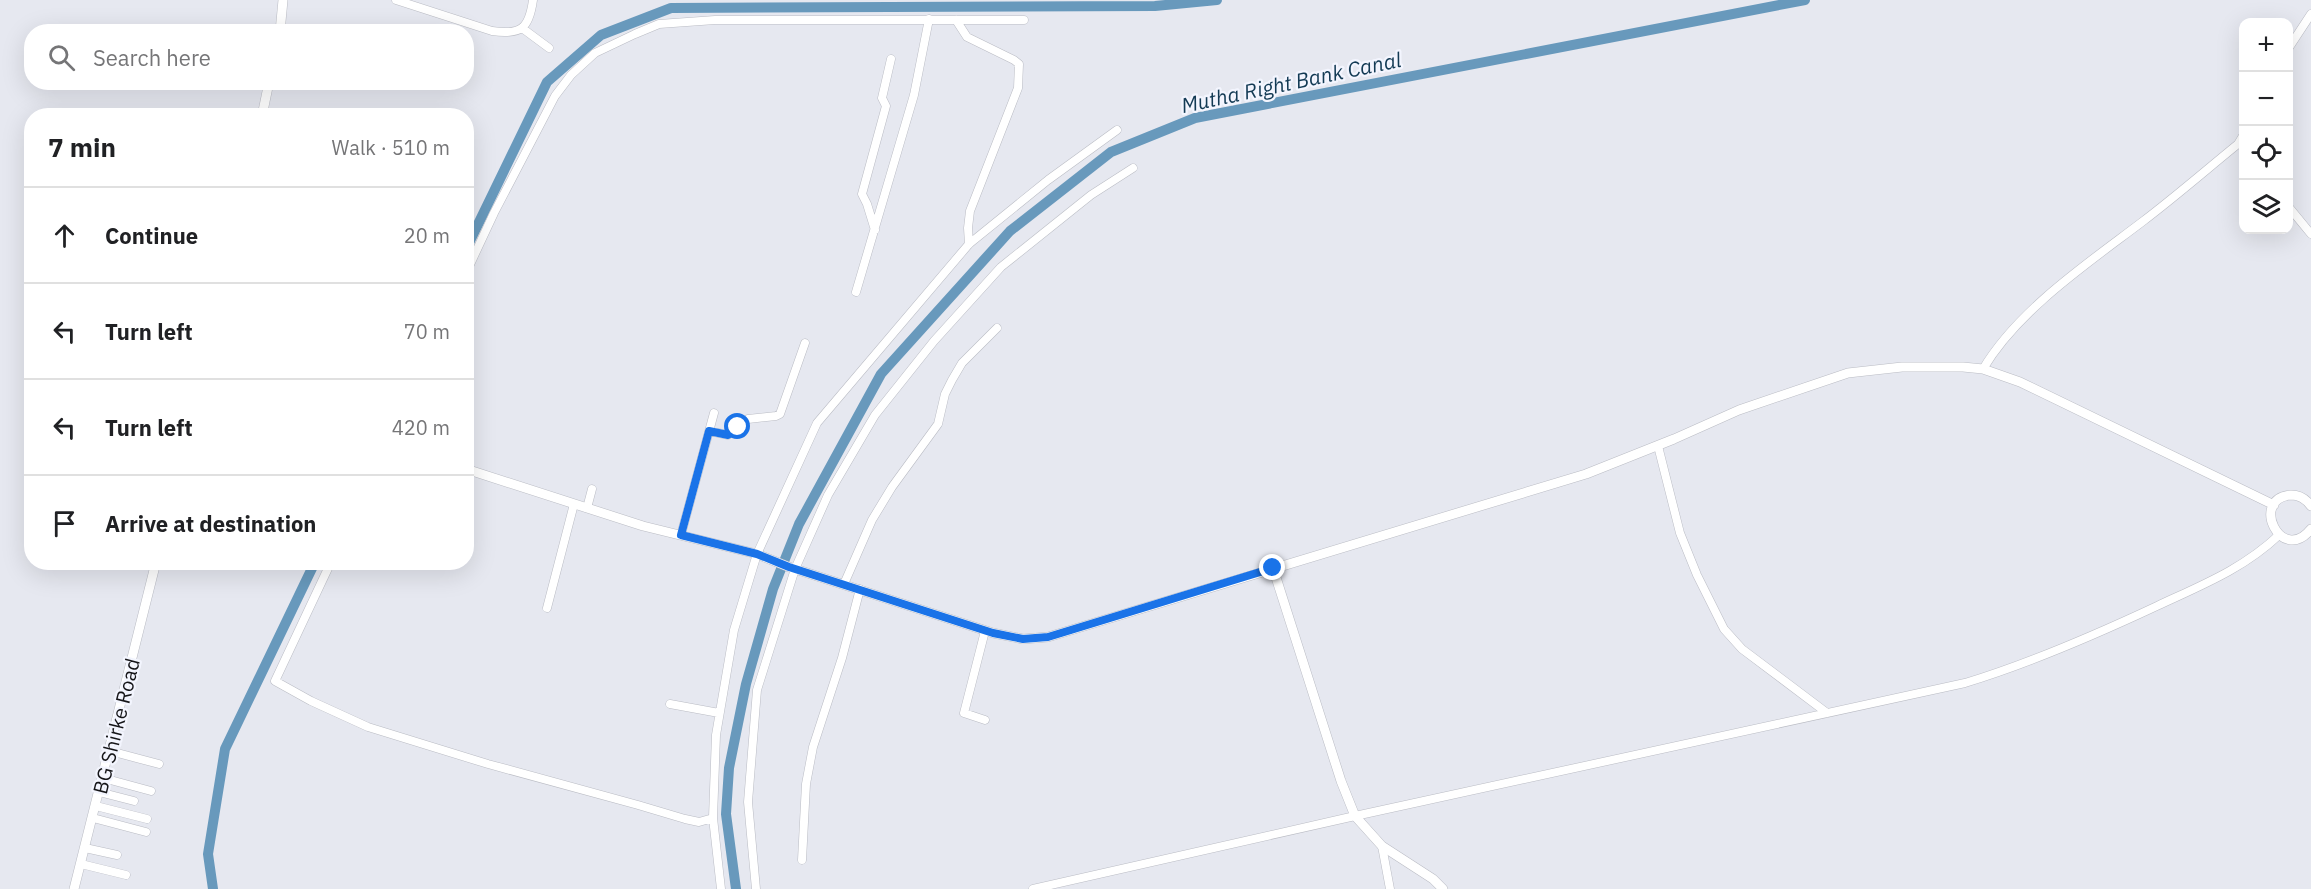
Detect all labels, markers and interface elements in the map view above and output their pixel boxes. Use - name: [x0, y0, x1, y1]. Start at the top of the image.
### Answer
- map controls: [2239, 18, 2293, 234]
- button: +: [2239, 18, 2293, 72]
- search box: [24, 24, 474, 90]
- icon: search: [45, 41, 78, 74]
- text: Search here: [93, 43, 211, 72]
- water label: Mutha Right Bank Canal: [1178, 45, 1404, 119]
- button: −: [2239, 72, 2293, 126]
- button: locate: [2239, 126, 2293, 180]
- text: 7 min: [48, 130, 116, 164]
- text: Walk · 510 m: [332, 134, 450, 161]
- button: layers: [2239, 180, 2293, 234]
- icon: ahead: [48, 219, 81, 252]
- text: Continue: [105, 221, 198, 250]
- text: 20 m: [404, 222, 450, 249]
- icon: left: [48, 315, 81, 348]
- text: Turn left: [105, 317, 193, 346]
- text: 70 m: [404, 318, 450, 345]
- icon: left: [48, 411, 81, 444]
- text: Turn left: [105, 413, 193, 442]
- route start: [724, 413, 750, 439]
- text: 420 m: [392, 414, 450, 441]
- icon: arrive: [48, 507, 81, 540]
- text: Arrive at destination: [105, 509, 316, 538]
- route end: [1259, 554, 1285, 580]
- street label: BG Shirke Road: [86, 655, 146, 797]

